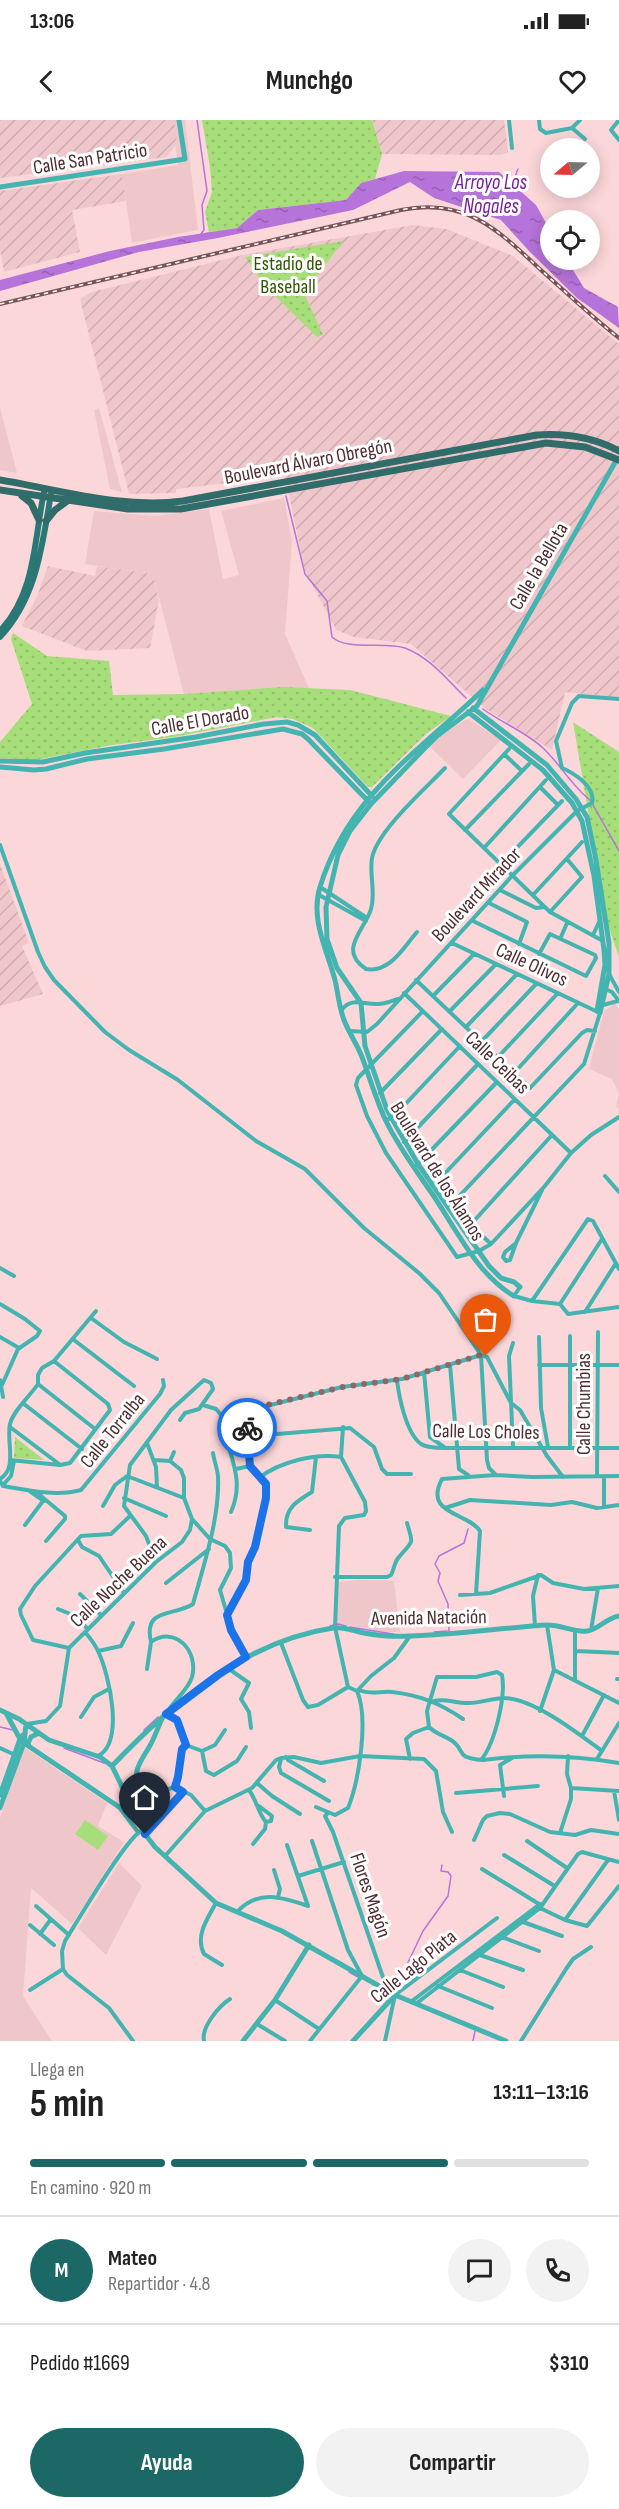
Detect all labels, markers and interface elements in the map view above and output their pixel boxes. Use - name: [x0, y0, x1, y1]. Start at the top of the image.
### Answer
- text: 13:06: [30, 8, 74, 35]
- icon: back: [30, 65, 63, 98]
- text: Munchgo: [266, 65, 353, 97]
- icon: heart: [556, 65, 589, 98]
- street label: Calle San Patricio: [31, 138, 149, 180]
- north arrow: [540, 138, 600, 198]
- map controls: [540, 138, 600, 270]
- water label: Arroyo Los Nogales: [454, 170, 528, 219]
- button: locate: [540, 210, 600, 270]
- park label: Estadio de Baseball: [253, 252, 323, 299]
- street label: Boulevard Álvaro Obregón: [222, 434, 394, 490]
- street label: Calle la Bellota: [504, 519, 573, 614]
- street label: Calle El Dorado: [149, 701, 251, 741]
- street label: Boulevard Mirador: [427, 842, 527, 947]
- street label: Calle Olivos: [492, 938, 571, 992]
- street label: Calle Ceibas: [460, 1026, 534, 1099]
- street label: Boulevard de los Álamos: [385, 1097, 490, 1246]
- pin: [460, 1294, 511, 1356]
- icon: bag: [469, 1303, 502, 1336]
- street label: Calle Chumbias: [572, 1353, 596, 1455]
- street label: Calle Torralba: [75, 1388, 150, 1473]
- courier: [217, 1398, 277, 1458]
- icon: bike: [231, 1412, 264, 1445]
- street label: Calle Los Choles: [432, 1419, 540, 1445]
- street label: Calle Noche Buena: [65, 1531, 172, 1633]
- street label: Avenida Natación: [370, 1605, 487, 1631]
- pin: [119, 1772, 170, 1834]
- icon: home: [128, 1781, 161, 1814]
- street label: Flores Magón: [344, 1850, 396, 1941]
- street label: Calle Lago Plata: [366, 1925, 462, 2009]
- text: Llega en: [30, 2058, 84, 2082]
- text: 13:11–13:16: [493, 2079, 589, 2106]
- text: 5 min: [30, 2081, 104, 2128]
- text: En camino · 920 m: [30, 2176, 151, 2200]
- button: chat: [448, 2239, 511, 2302]
- button: phone: [526, 2239, 589, 2302]
- text: Mateo: [108, 2245, 157, 2272]
- text: M: [55, 2257, 68, 2284]
- text: Repartidor · 4.8: [108, 2272, 210, 2296]
- text: Pedido #1669: [30, 2350, 130, 2377]
- text: $310: [549, 2350, 589, 2377]
- button: Ayuda: [30, 2428, 304, 2497]
- button: Compartir: [316, 2428, 589, 2497]

